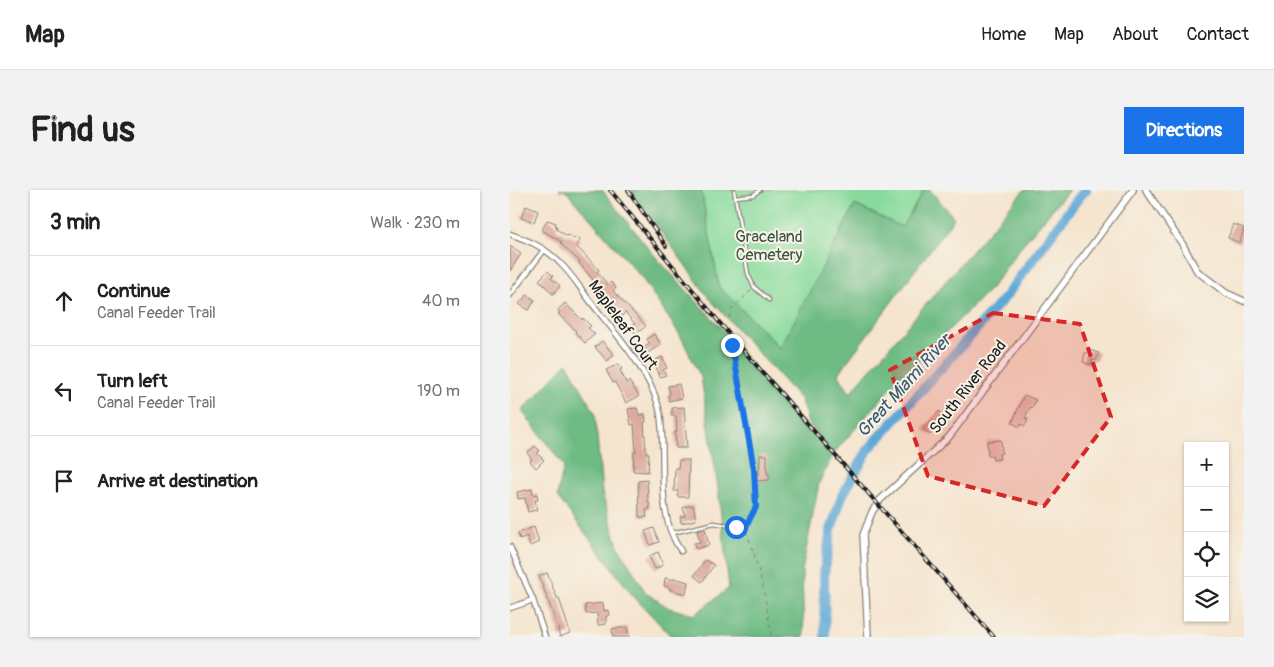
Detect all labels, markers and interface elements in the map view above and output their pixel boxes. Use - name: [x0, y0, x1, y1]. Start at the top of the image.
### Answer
- text: Map: [25, 20, 65, 49]
- text: Home: [981, 23, 1026, 46]
- text: Map: [1054, 23, 1084, 46]
- text: About: [1112, 23, 1158, 46]
- text: Contact: [1186, 23, 1249, 46]
- button: Directions: [1124, 107, 1244, 154]
- text: Find us: [30, 108, 135, 152]
- text: 3 min: [50, 209, 100, 236]
- text: Walk · 230 m: [370, 213, 460, 233]
- park label: Graceland Cemetery: [735, 227, 803, 265]
- street label: Mapleleaf Court: [584, 276, 663, 374]
- text: Continue: [97, 279, 170, 303]
- icon: ahead: [50, 287, 78, 315]
- text: 40 m: [422, 291, 460, 311]
- text: Canal Feeder Trail: [97, 303, 216, 323]
- water label: Great Miami River: [852, 328, 958, 442]
- route end: [721, 334, 744, 357]
- street label: South River Road: [925, 336, 1011, 438]
- text: Turn left: [97, 369, 167, 393]
- icon: left: [50, 377, 78, 405]
- text: 190 m: [417, 381, 460, 401]
- text: Canal Feeder Trail: [97, 393, 216, 413]
- map controls: [1184, 442, 1229, 622]
- button: +: [1184, 442, 1229, 487]
- icon: arrive: [50, 467, 78, 495]
- text: Arrive at destination: [97, 469, 258, 493]
- button: −: [1184, 487, 1229, 532]
- route start: [725, 516, 748, 539]
- button: locate: [1184, 532, 1229, 577]
- button: layers: [1184, 577, 1229, 622]

